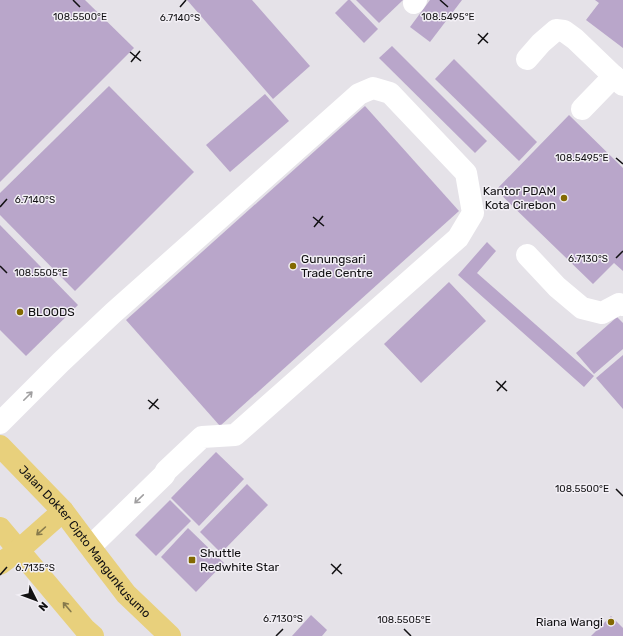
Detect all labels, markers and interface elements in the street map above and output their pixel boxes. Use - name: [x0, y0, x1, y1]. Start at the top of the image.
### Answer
- text: 108.5500°E: [53, 11, 107, 23]
- text: 108.5495°E: [421, 11, 475, 23]
- text: 6.7140°S: [160, 12, 200, 24]
- text: 108.5495°E: [555, 152, 609, 164]
- place label: Kantor PDAM Kota Cirebon: [483, 184, 556, 212]
- marker: Kantor PDAM Kota Cirebon: [559, 193, 569, 203]
- text: 6.7140°S: [15, 194, 55, 206]
- place label: Gunungsari Trade Centre: [301, 252, 373, 280]
- text: 6.7130°S: [568, 253, 608, 265]
- marker: Gunungsari Trade Centre: [288, 261, 298, 271]
- text: 108.5505°E: [14, 267, 68, 279]
- place label: BLOODS: [28, 305, 75, 319]
- marker: BLOODS: [15, 307, 25, 317]
- one-way arrow: [23, 391, 33, 400]
- street label: Jalan Dokter Cipto Mangunkusumo: [16, 463, 154, 621]
- text: 108.5500°E: [555, 483, 609, 495]
- one-way arrow: [134, 494, 144, 504]
- one-way arrow: [36, 526, 46, 535]
- place label: Shuttle Redwhite Star: [200, 546, 280, 574]
- marker: Shuttle Redwhite Star: [187, 555, 197, 565]
- text: 6.7135°S: [15, 562, 55, 574]
- north arrow: [16, 580, 56, 620]
- text: N: [36, 599, 51, 614]
- one-way arrow: [62, 602, 71, 612]
- text: 6.7130°S: [263, 613, 303, 625]
- text: 108.5505°E: [377, 614, 431, 626]
- place label: Riana Wangi: [536, 615, 603, 629]
- marker: Riana Wangi: [606, 617, 616, 627]

